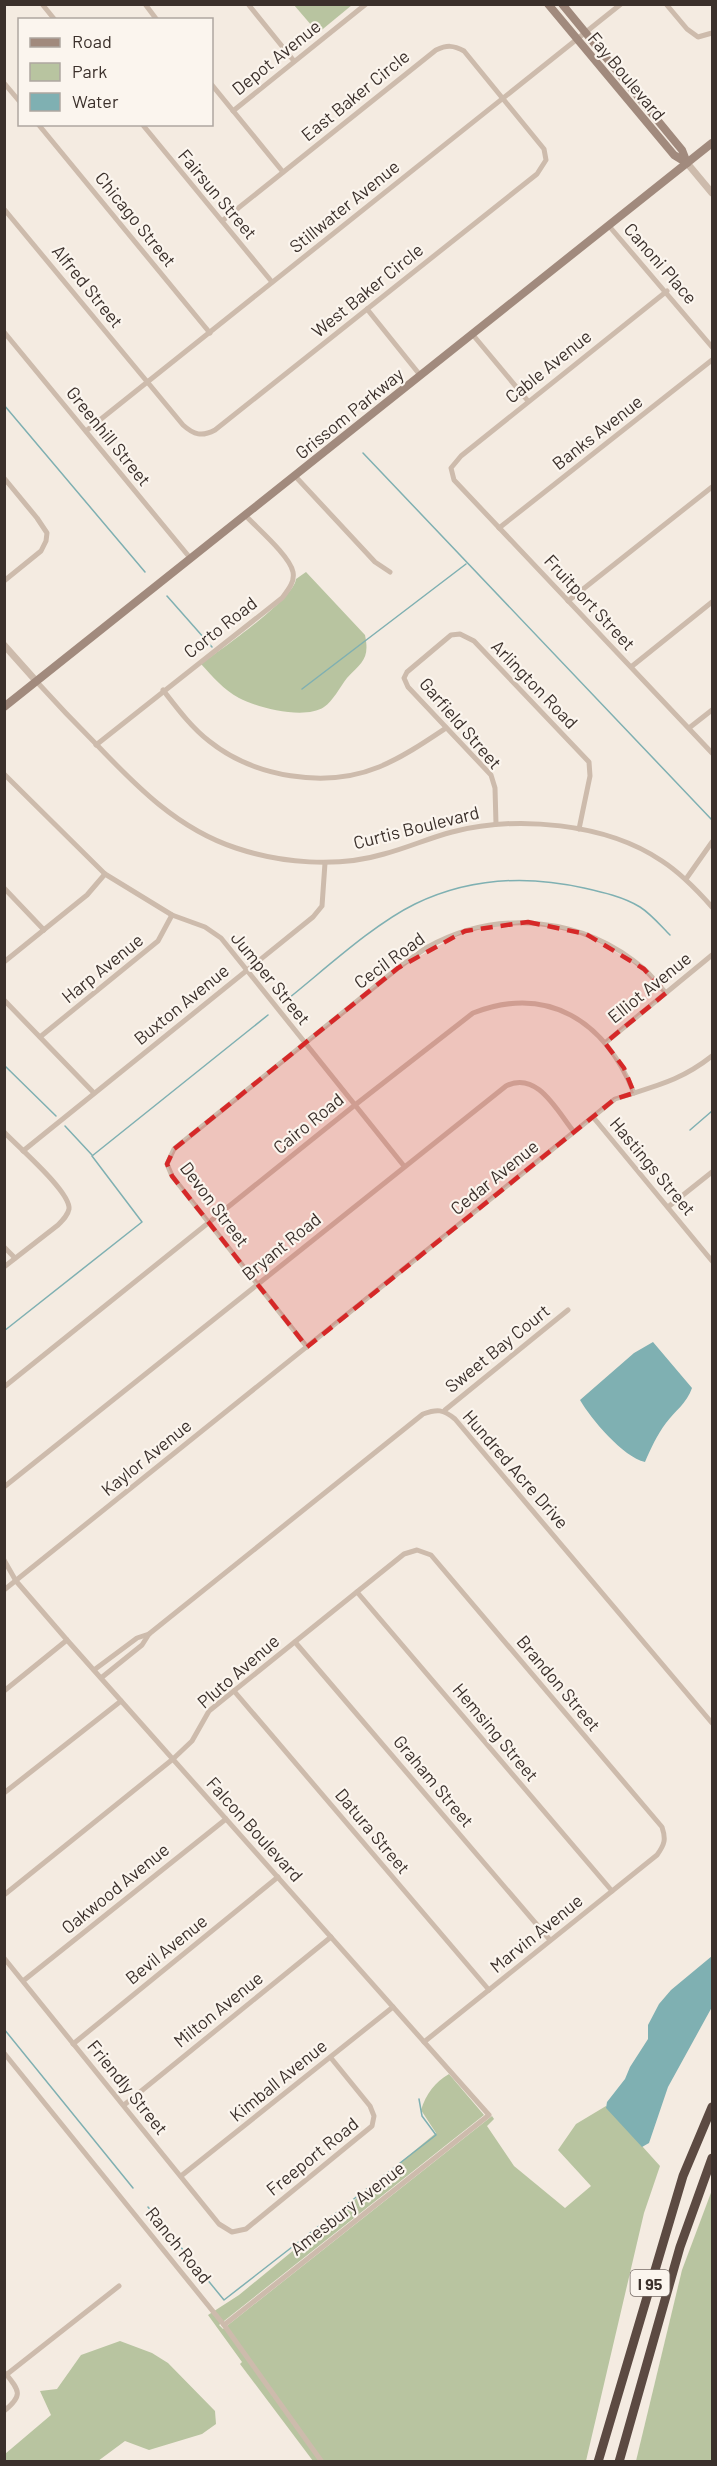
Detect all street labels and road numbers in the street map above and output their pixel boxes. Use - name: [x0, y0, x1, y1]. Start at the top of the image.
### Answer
- street label: Depot Avenue: [227, 15, 325, 99]
- street label: Fay Boulevard: [584, 27, 670, 125]
- street label: East Baker Circle: [296, 45, 414, 145]
- street label: Fairsun Street: [174, 145, 262, 243]
- street label: Stillwater Avenue: [285, 155, 403, 257]
- street label: Chicago Street: [91, 167, 181, 271]
- street label: Canoni Place: [620, 218, 702, 308]
- street label: West Baker Circle: [307, 238, 427, 342]
- street label: Alfred Street: [48, 240, 128, 332]
- street label: Cable Avenue: [501, 325, 595, 407]
- street label: Grissom Parkway: [290, 363, 408, 463]
- street label: Greenhill Street: [62, 382, 156, 490]
- street label: Banks Avenue: [547, 390, 647, 474]
- street label: Fruitport Street: [540, 549, 640, 655]
- street label: Corto Road: [179, 592, 261, 662]
- street label: Arlington Road: [487, 635, 583, 733]
- street label: Garfield Street: [415, 673, 507, 773]
- street label: Curtis Boulevard: [351, 801, 481, 853]
- street label: Jumper Street: [227, 927, 315, 1029]
- street label: Cecil Road: [349, 927, 429, 993]
- street label: Harp Avenue: [57, 929, 147, 1007]
- street label: Elliot Avenue: [603, 947, 695, 1027]
- street label: Buxton Avenue: [129, 959, 233, 1049]
- street label: Cairo Road: [268, 1088, 348, 1158]
- street label: Hastings Street: [606, 1112, 700, 1220]
- street label: Cedar Avenue: [446, 1135, 542, 1219]
- street label: Devon Street: [176, 1157, 254, 1251]
- street label: Bryant Road: [237, 1207, 325, 1285]
- street label: Sweet Bay Court: [440, 1299, 554, 1397]
- street label: Hundred Acre Drive: [458, 1405, 574, 1533]
- street label: Kaylor Avenue: [96, 1414, 196, 1500]
- street label: Pluto Avenue: [193, 1629, 283, 1713]
- street label: Brandon Street: [512, 1630, 606, 1736]
- street label: Hemsing Street: [448, 1678, 544, 1786]
- street label: Graham Street: [389, 1731, 479, 1831]
- street label: Falcon Boulevard: [202, 1772, 308, 1886]
- street label: Datura Street: [331, 1784, 415, 1878]
- street label: Oakwood Avenue: [57, 1838, 173, 1938]
- street label: Marvin Avenue: [485, 1889, 587, 1977]
- street label: Bevil Avenue: [121, 1909, 211, 1989]
- street label: Milton Avenue: [169, 1966, 267, 2052]
- street label: Kimball Avenue: [225, 2034, 331, 2126]
- street label: Friendly Street: [83, 2035, 173, 2139]
- street label: Freeport Road: [262, 2112, 362, 2200]
- street label: Amesbury Avenue: [285, 2156, 409, 2260]
- street label: Ranch Road: [141, 2202, 217, 2288]
- road number: I 95: [630, 2270, 670, 2296]

